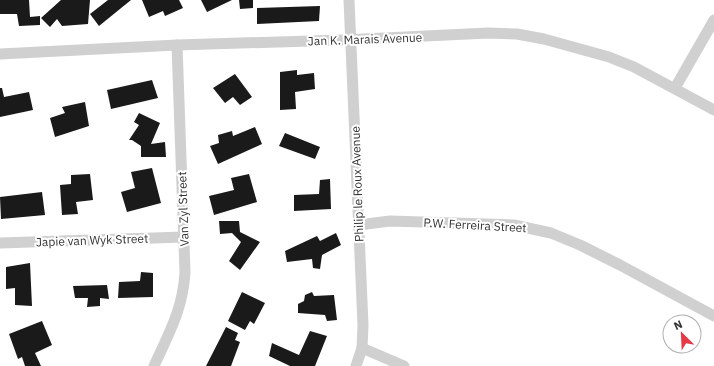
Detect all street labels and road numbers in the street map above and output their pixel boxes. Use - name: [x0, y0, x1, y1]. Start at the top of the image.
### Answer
- street label: Jan K. Marais Avenue: [307, 29, 423, 48]
- street label: Philip le Roux Avenue: [347, 125, 367, 242]
- street label: Van Zyl Street: [174, 171, 192, 247]
- street label: P.W. Ferreira Street: [423, 215, 527, 235]
- street label: Japie van Wyk Street: [36, 231, 148, 249]

